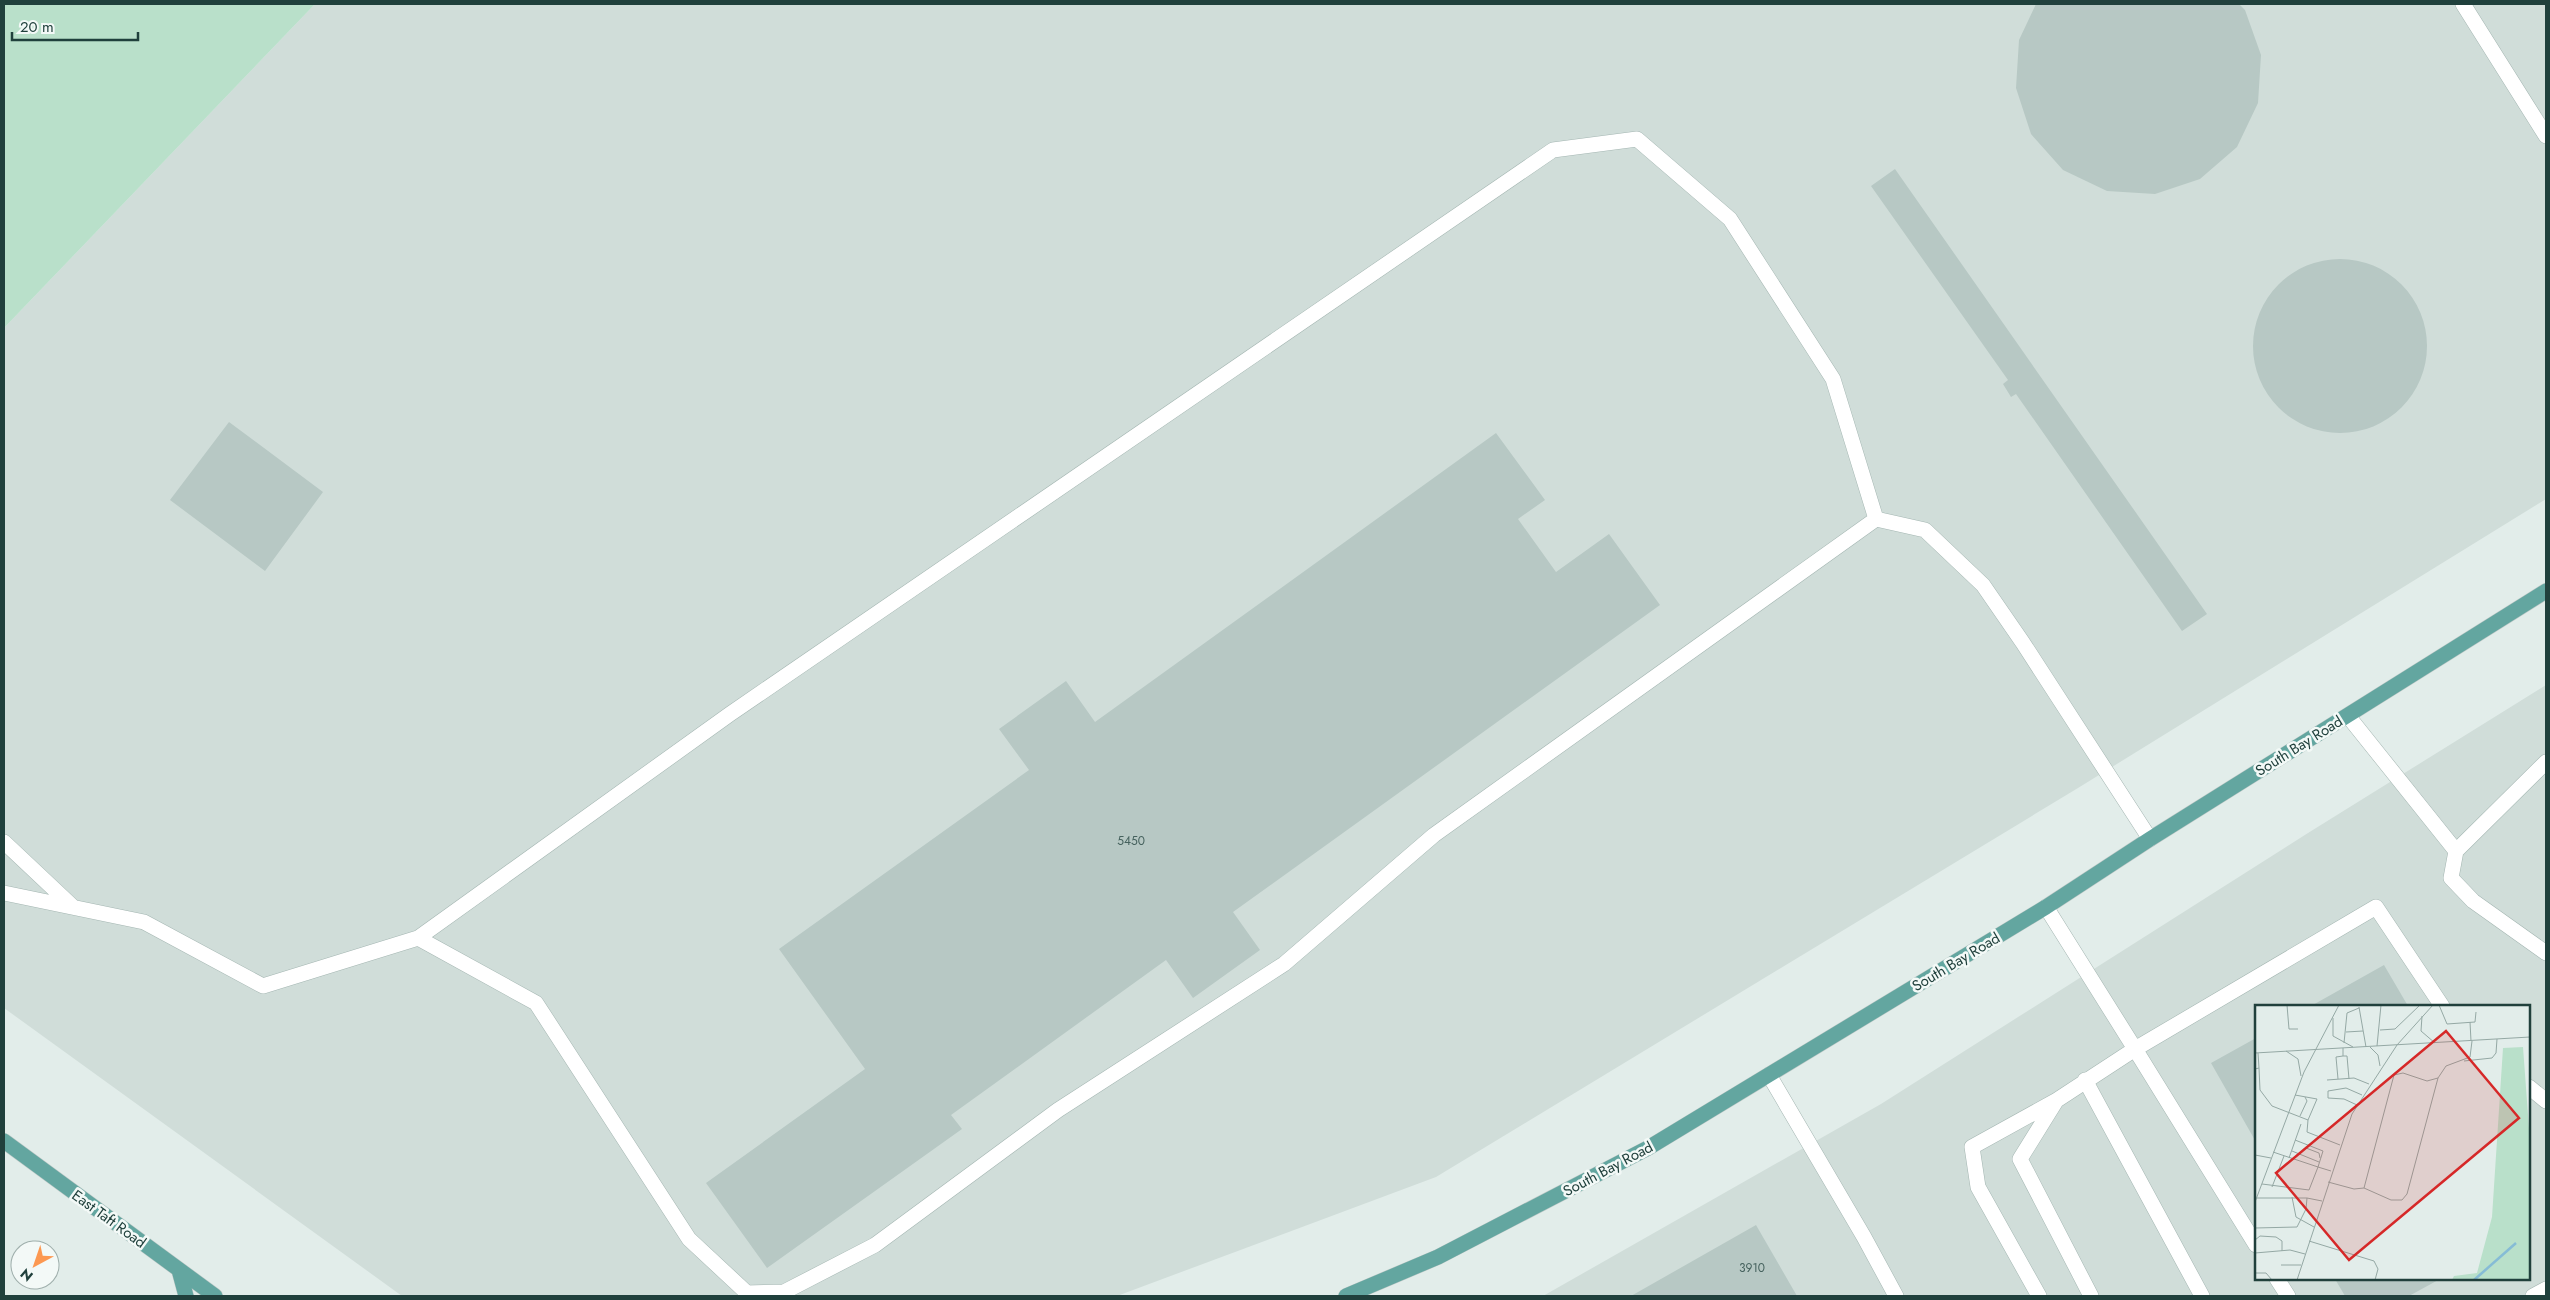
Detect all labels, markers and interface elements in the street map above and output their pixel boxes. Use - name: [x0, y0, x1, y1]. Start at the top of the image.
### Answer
- scale bar: [12, 10, 139, 42]
- text: 20 m: [20, 16, 54, 38]
- street label: South Bay Road: [2251, 710, 2347, 782]
- house number: 5450: [1117, 832, 1145, 850]
- street label: South Bay Road: [1908, 927, 2004, 997]
- inset map: [2255, 1005, 2530, 1280]
- street label: South Bay Road: [1559, 1136, 1657, 1202]
- street label: East Taft Road: [67, 1185, 151, 1253]
- north arrow: [10, 1240, 60, 1290]
- house number: 3910: [1739, 1259, 1765, 1277]
- text: N: [16, 1264, 37, 1286]

